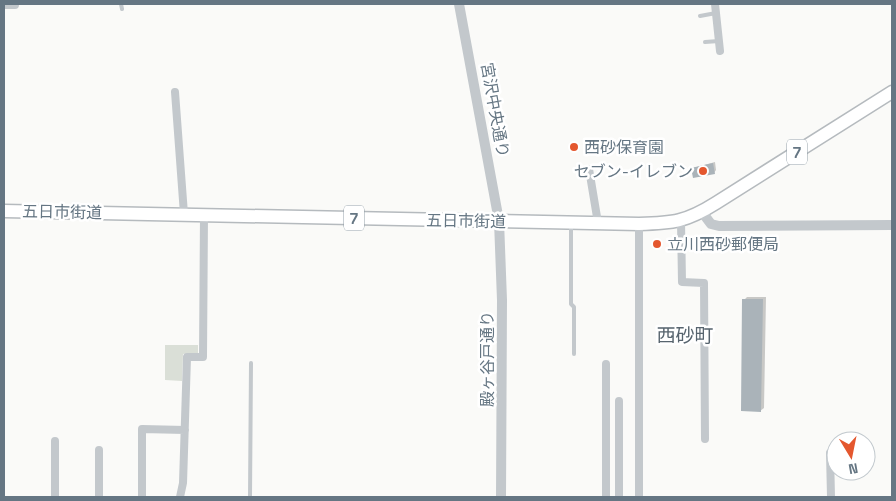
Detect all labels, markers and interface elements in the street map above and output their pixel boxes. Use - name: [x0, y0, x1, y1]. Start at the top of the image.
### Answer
- street label: 宮沢中央通り: [476, 61, 514, 159]
- place label: 西砂保育園: [584, 137, 664, 158]
- road number: 7: [787, 140, 807, 164]
- marker: 西砂保育園: [568, 141, 580, 153]
- place label: セブン-イレブン: [574, 161, 693, 182]
- marker: セブン-イレブン: [697, 165, 709, 177]
- street label: 五日市街道: [22, 201, 102, 223]
- road number: 7: [344, 206, 364, 230]
- street label: 五日市街道: [426, 210, 506, 232]
- place label: 立川西砂郵便局: [667, 234, 779, 255]
- marker: 立川西砂郵便局: [651, 238, 663, 250]
- street label: 殿ヶ谷戸通り: [477, 311, 498, 407]
- district label: 西砂町: [656, 323, 714, 348]
- north arrow: [826, 431, 876, 481]
- text: N: [847, 459, 859, 478]

